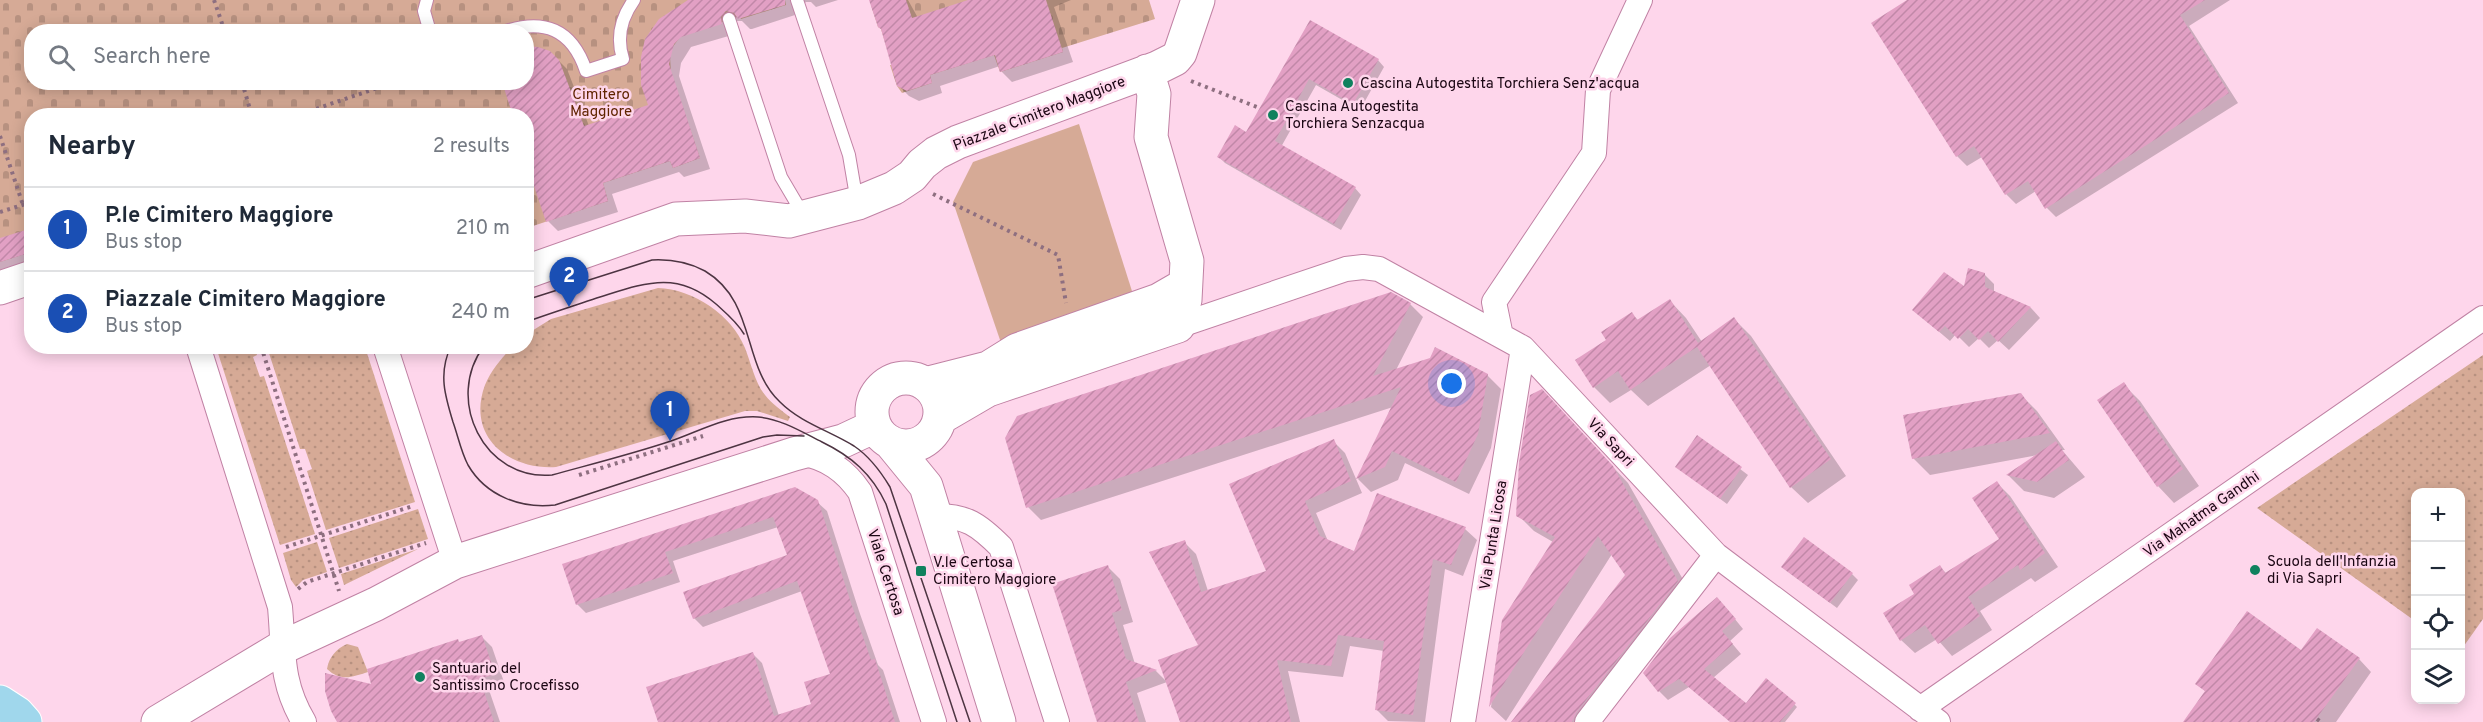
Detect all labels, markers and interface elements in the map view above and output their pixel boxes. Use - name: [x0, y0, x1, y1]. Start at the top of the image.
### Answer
- search box: [24, 24, 534, 90]
- icon: search: [45, 41, 78, 74]
- text: Search here: [93, 44, 211, 71]
- street label: Piazzale Cimitero Maggiore: [951, 73, 1128, 156]
- place label: Cascina Autogestita Torchiera Senz'acqua: [1360, 75, 1639, 94]
- marker: Cascina Autogestita Torchiera Senz'acqua: [1341, 76, 1355, 90]
- park label: Cimitero Maggiore: [570, 86, 632, 122]
- place label: Cascina Autogestita Torchiera Senzacqua: [1285, 98, 1425, 134]
- marker: Cascina Autogestita Torchiera Senzacqua: [1266, 108, 1280, 122]
- text: Nearby: [48, 131, 136, 164]
- text: 2 results: [433, 134, 510, 160]
- text: P.le Cimitero Maggiore: [105, 203, 334, 230]
- text: 1: [64, 216, 72, 242]
- text: 210 m: [456, 216, 510, 242]
- text: Bus stop: [105, 230, 182, 256]
- pin: 2: [550, 258, 588, 307]
- text: Piazzale Cimitero Maggiore: [105, 287, 386, 314]
- text: 2: [61, 300, 74, 326]
- text: 240 m: [451, 300, 510, 326]
- text: Bus stop: [105, 314, 182, 340]
- your location: [1437, 369, 1466, 398]
- pin: 1: [650, 392, 690, 441]
- street label: Via Sapri: [1582, 415, 1637, 471]
- street label: Via Mahatma Gandhi: [2140, 468, 2264, 563]
- street label: Via Punta Licosa: [1476, 479, 1513, 591]
- map controls: [2411, 488, 2465, 704]
- button: +: [2411, 488, 2465, 542]
- street label: Viale Certosa: [862, 527, 907, 618]
- button: −: [2411, 542, 2465, 596]
- place label: Scuola dell'Infanzia di Via Sapri: [2267, 553, 2396, 589]
- place label: V.le Certosa Cimitero Maggiore: [933, 554, 1056, 590]
- marker: Scuola dell'Infanzia di Via Sapri: [2248, 563, 2262, 577]
- marker: V.le Certosa Cimitero Maggiore: [914, 564, 928, 578]
- button: locate: [2411, 596, 2465, 650]
- button: layers: [2411, 650, 2465, 704]
- place label: Santuario del Santissimo Crocefisso: [432, 660, 579, 696]
- marker: Santuario del Santissimo Crocefisso: [413, 670, 427, 684]

